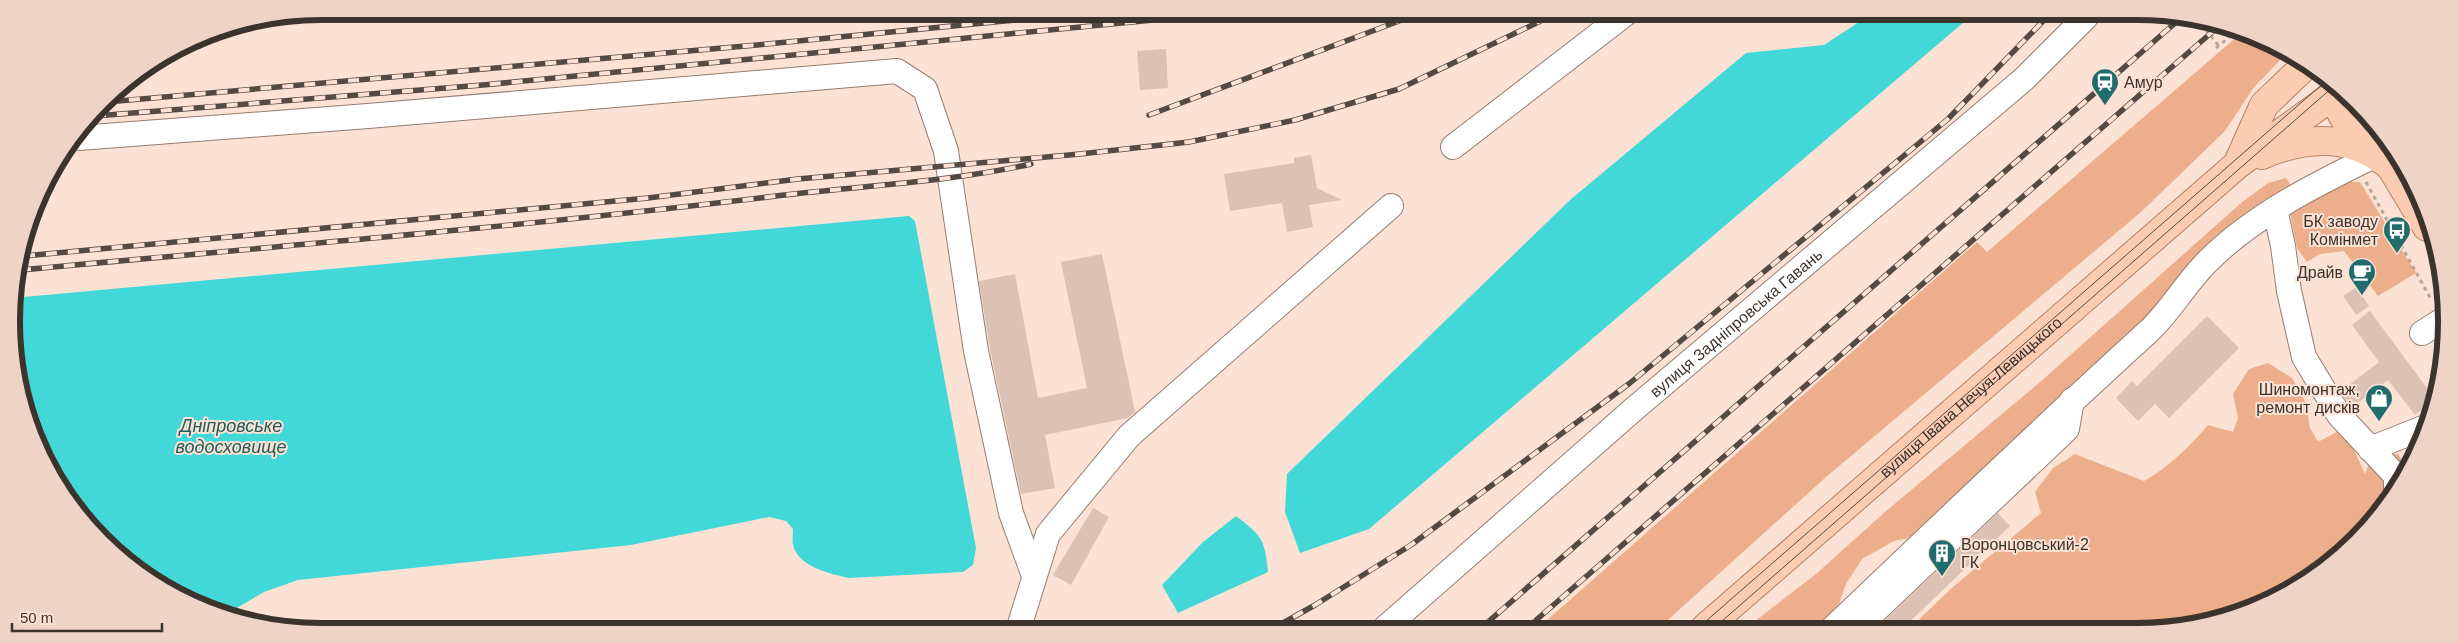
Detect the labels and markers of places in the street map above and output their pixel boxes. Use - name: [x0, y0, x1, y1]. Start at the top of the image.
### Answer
- station icon: Амур: [2090, 67, 2120, 106]
- place label: Амур: [2124, 74, 2163, 91]
- place label: БК заводу Комінмет: [2303, 213, 2379, 248]
- bus stop icon: БК заводу Комінмет: [2382, 215, 2412, 254]
- cafe icon: Драйв: [2347, 257, 2377, 296]
- place label: Драйв: [2297, 264, 2343, 281]
- place label: Шиномонтаж, ремонт дисків: [2256, 381, 2360, 416]
- shop icon: Шиномонтаж, ремонт дисків: [2364, 383, 2394, 422]
- place label: Воронцовський-2 ГК: [1961, 536, 2089, 571]
- building icon: Воронцовський-2 ГК: [1927, 538, 1957, 577]

